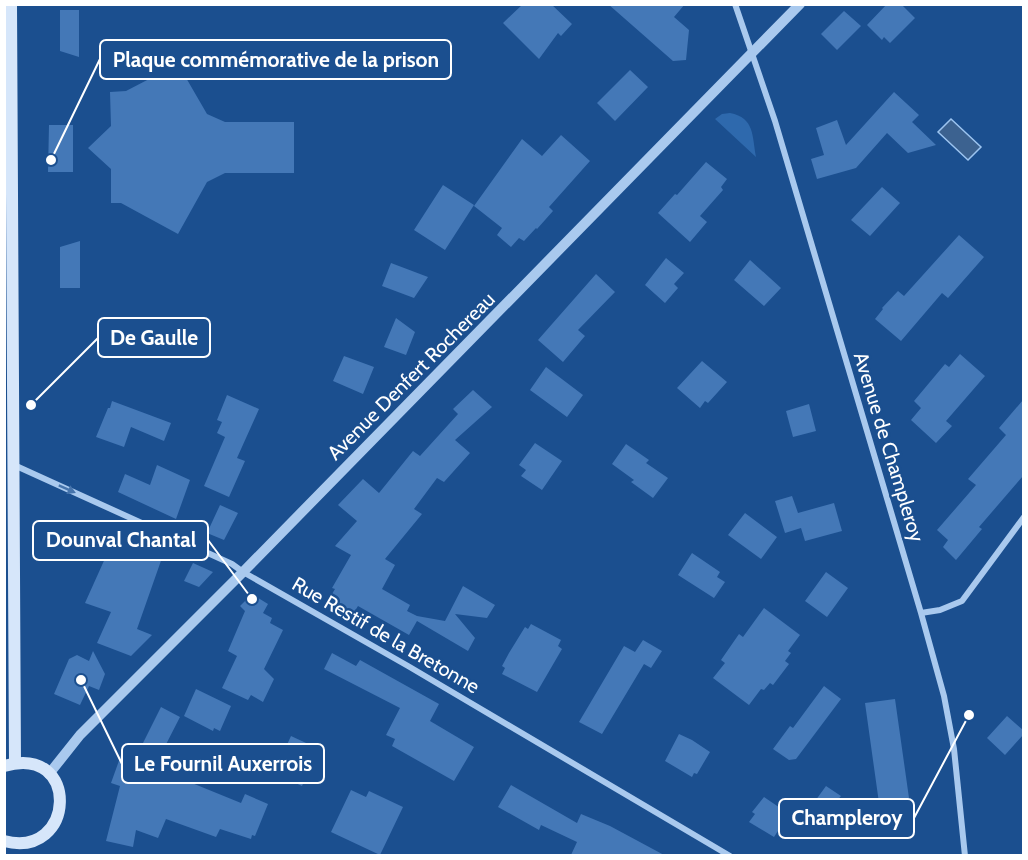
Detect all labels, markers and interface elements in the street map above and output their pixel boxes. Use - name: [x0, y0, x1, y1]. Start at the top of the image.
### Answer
- callout: Plaque commémorative de la prison: [100, 40, 451, 79]
- text: Plaque commémorative de la prison: [113, 47, 439, 72]
- street label: Avenue Denfert Rochereau: [322, 287, 500, 465]
- callout: De Gaulle: [98, 318, 210, 357]
- text: De Gaulle: [110, 325, 198, 350]
- street label: Avenue de Champleroy: [849, 349, 929, 545]
- one-way arrow: [58, 484, 75, 493]
- callout: Dounval Chantal: [33, 521, 208, 560]
- text: Dounval Chantal: [46, 527, 197, 552]
- street label: Rue Restif de la Bretonne: [288, 572, 484, 698]
- callout: Le Fournil Auxerrois: [122, 744, 324, 783]
- text: Le Fournil Auxerrois: [134, 751, 312, 776]
- callout: Champleroy: [779, 799, 914, 838]
- text: Champleroy: [791, 805, 903, 830]

